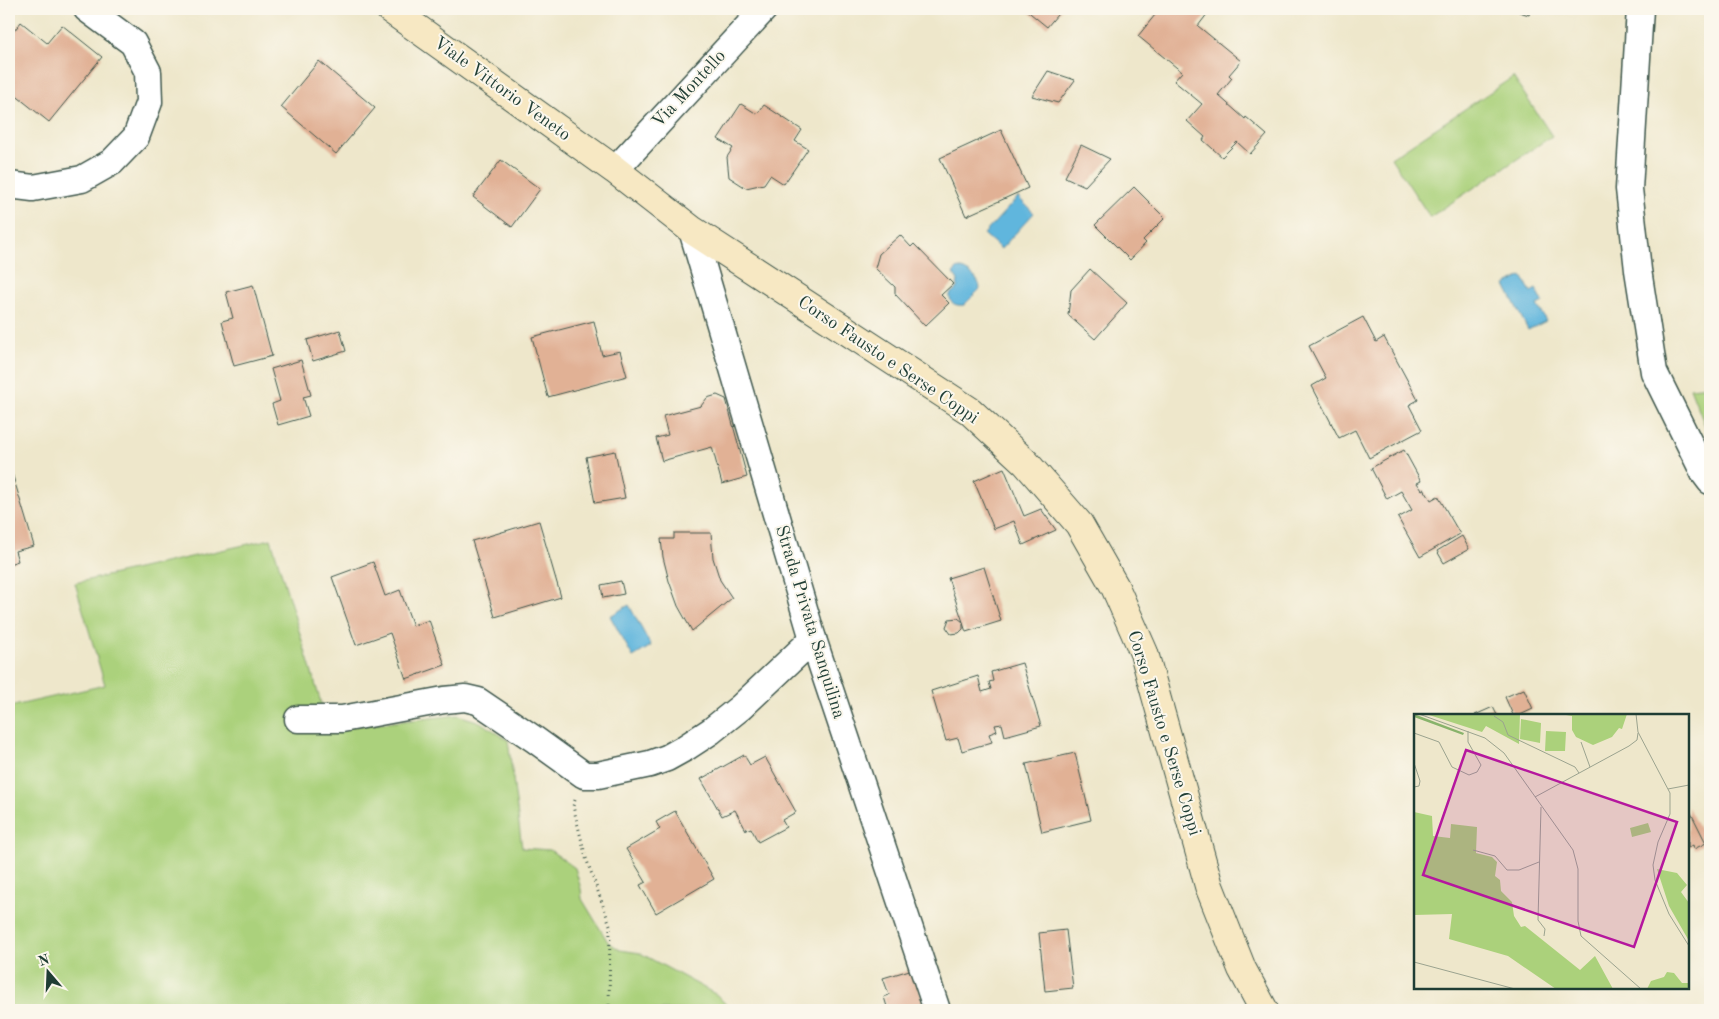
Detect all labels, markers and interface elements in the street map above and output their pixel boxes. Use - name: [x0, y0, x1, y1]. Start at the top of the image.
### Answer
- street label: Viale Vittorio Veneto: [430, 33, 574, 145]
- street label: Via Montello: [649, 47, 729, 131]
- street label: Corso Fausto e Serse Coppi: [794, 293, 982, 427]
- street label: Strada Privata Sanquilina: [772, 523, 848, 721]
- street label: Corso Fausto e Serse Coppi: [1124, 628, 1204, 838]
- inset map: [1414, 714, 1689, 989]
- north arrow: [22, 946, 72, 996]
- text: N: [37, 952, 52, 969]

